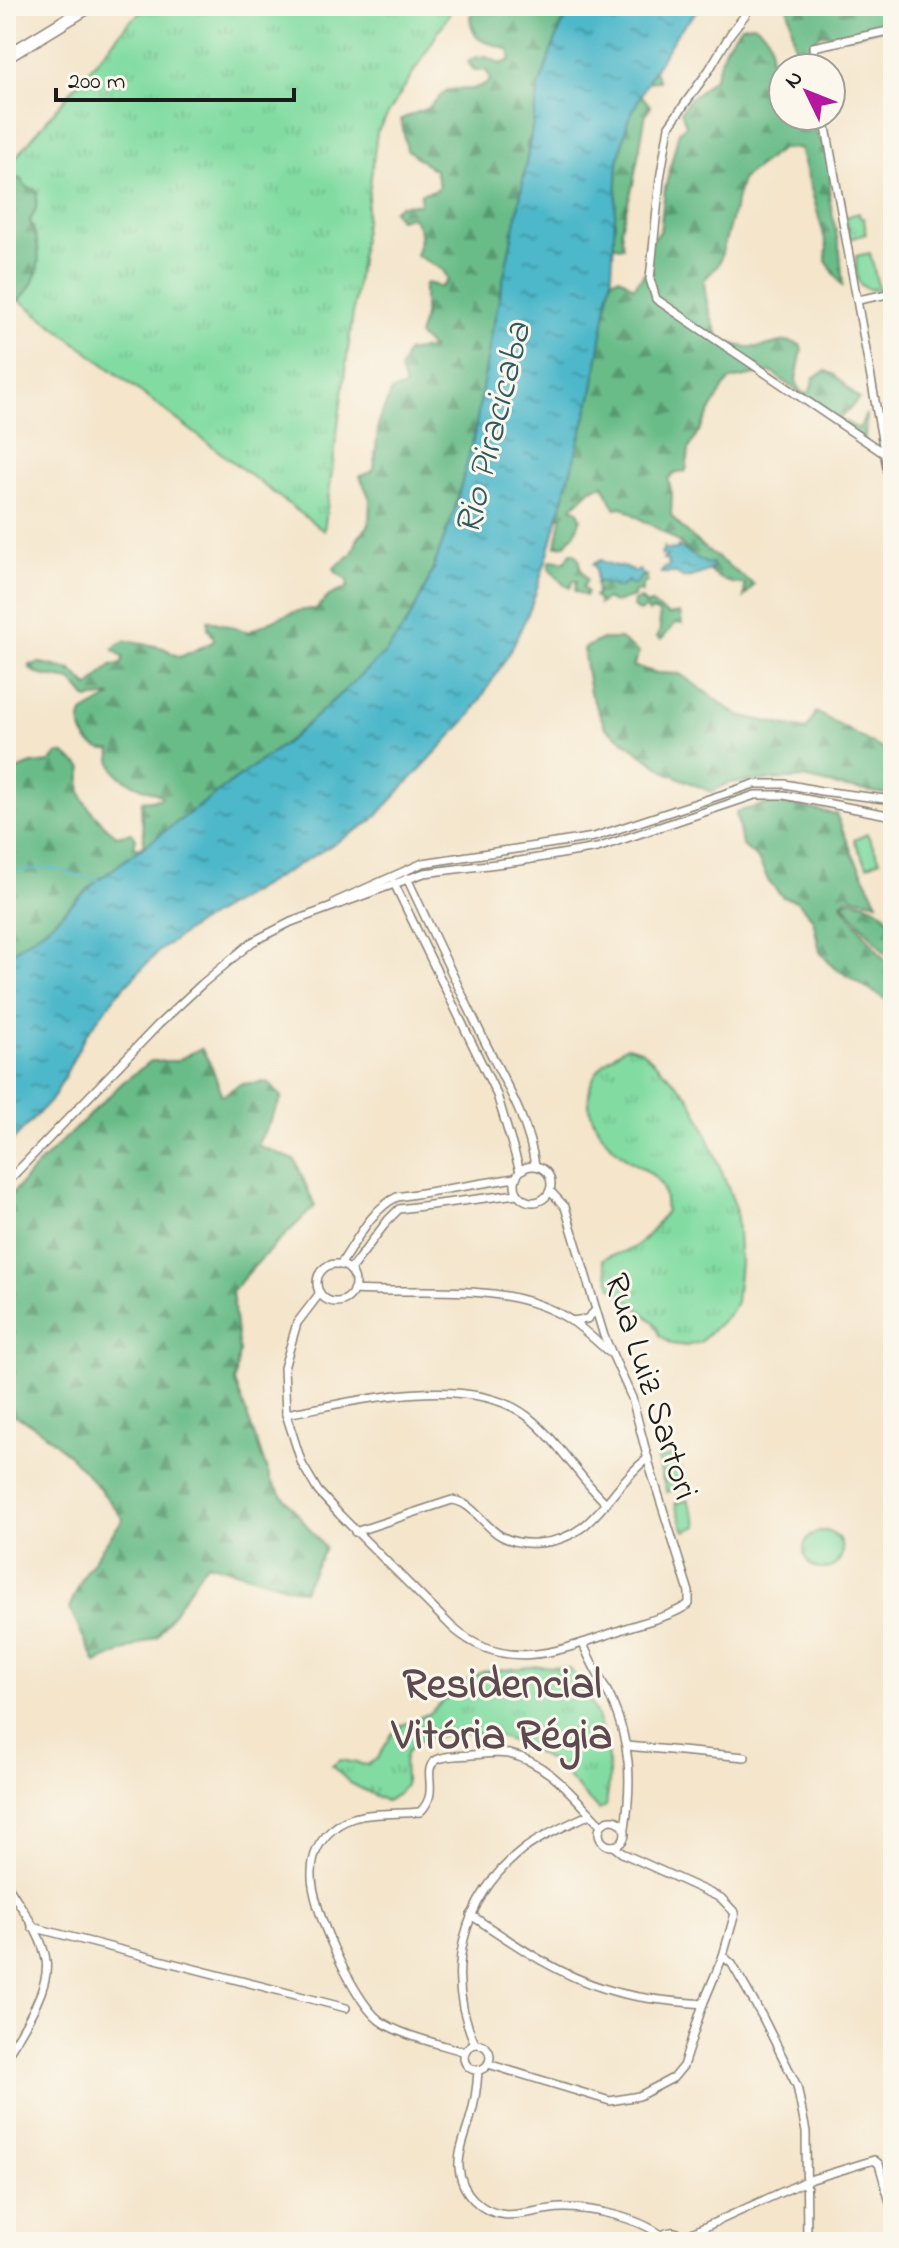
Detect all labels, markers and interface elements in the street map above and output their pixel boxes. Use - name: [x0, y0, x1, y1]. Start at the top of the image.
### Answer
- scale bar: [56, 52, 294, 102]
- north arrow: [767, 52, 847, 132]
- text: N: [778, 64, 811, 97]
- text: 200 m: [68, 65, 125, 100]
- water label: Rio Piracicaba: [442, 316, 549, 541]
- street label: Rua Luiz Sartori: [587, 1267, 711, 1507]
- district label: Residencial Vitória Régia: [391, 1654, 612, 1770]

